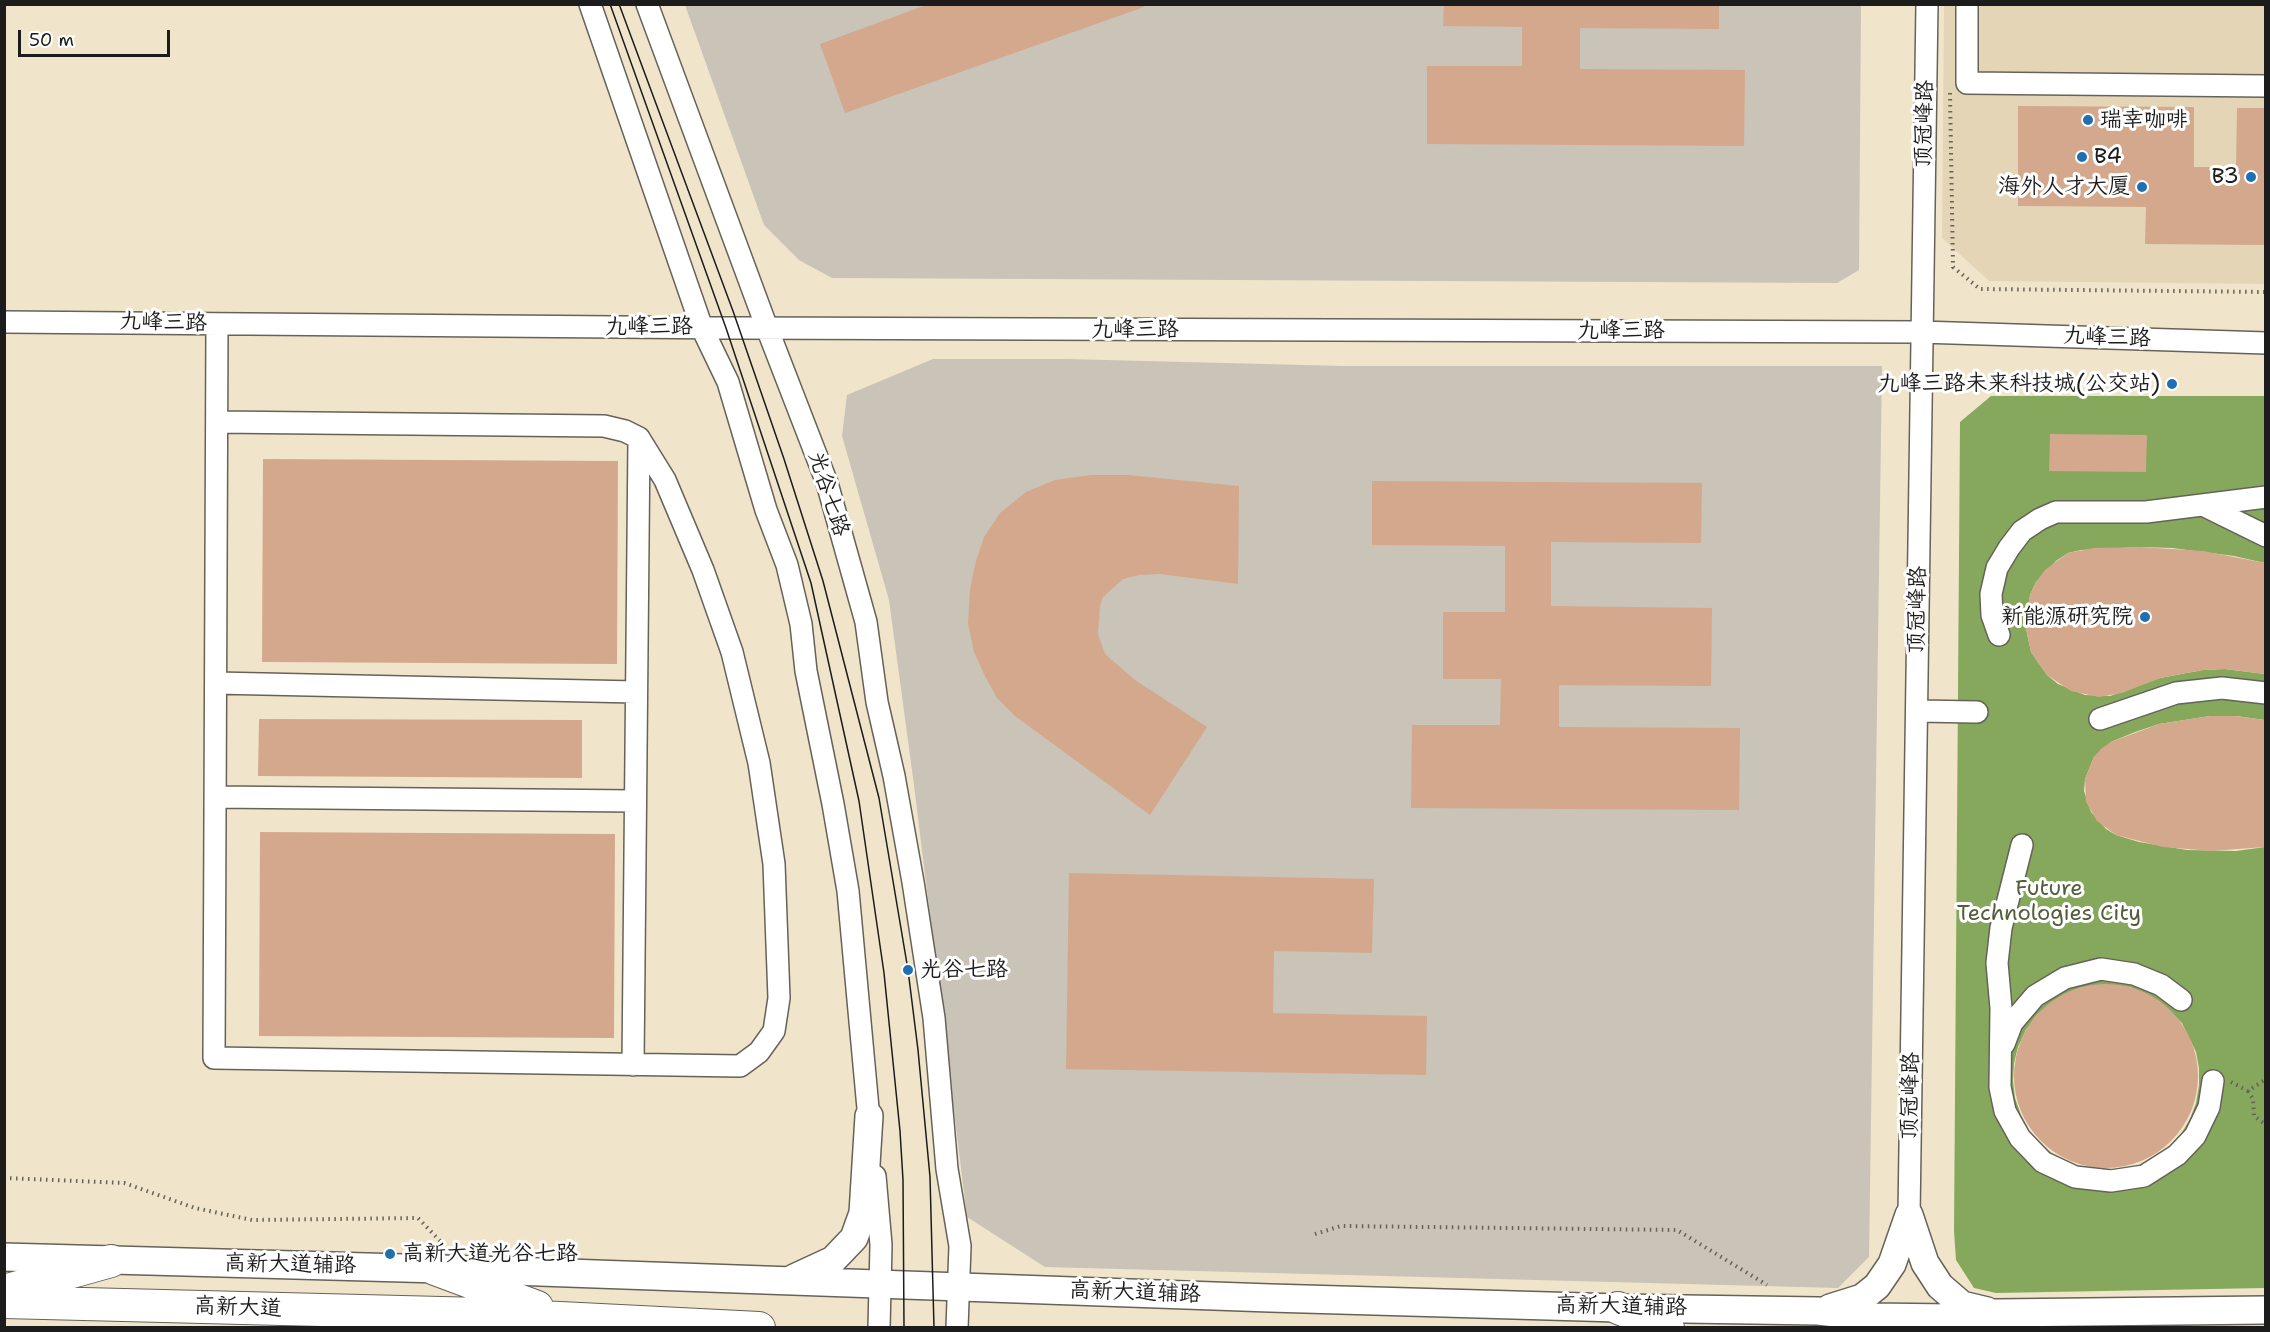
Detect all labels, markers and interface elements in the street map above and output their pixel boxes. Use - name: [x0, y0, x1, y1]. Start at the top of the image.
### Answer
- scale bar: [21, 18, 172, 56]
- text: 50 m: [29, 28, 74, 52]
- street label: 顶冠峰路: [1911, 80, 1939, 168]
- place label: 瑞幸咖啡: [2100, 107, 2188, 133]
- marker: 瑞幸咖啡: [2081, 113, 2095, 127]
- place label: B4: [2094, 144, 2122, 170]
- marker: B4: [2075, 150, 2089, 164]
- place label: B3: [2211, 164, 2239, 190]
- marker: B3: [2244, 170, 2258, 184]
- place label: 海外人才大厦: [1998, 174, 2130, 200]
- marker: 海外人才大厦: [2135, 180, 2149, 194]
- street label: 九峰三路: [119, 309, 207, 337]
- street label: 九峰三路: [605, 314, 693, 340]
- street label: 九峰三路: [1091, 317, 1179, 343]
- street label: 九峰三路: [1577, 318, 1665, 344]
- street label: 九峰三路: [2063, 323, 2151, 353]
- place label: 九峰三路未来科技城(公交站): [1877, 371, 2160, 397]
- marker: 九峰三路未来科技城(公交站): [2165, 377, 2179, 391]
- street label: 光谷七路: [802, 448, 854, 540]
- street label: 顶冠峰路: [1904, 566, 1932, 654]
- place label: 新能源研究院: [2001, 604, 2133, 630]
- marker: 新能源研究院: [2138, 610, 2152, 624]
- park label: Future Technologies City: [1957, 876, 2141, 927]
- place label: 光谷七路: [920, 957, 1008, 983]
- marker: 光谷七路: [901, 963, 915, 977]
- street label: 顶冠峰路: [1897, 1052, 1925, 1140]
- place label: 高新大道光谷七路: [402, 1241, 578, 1267]
- marker: 高新大道光谷七路: [383, 1247, 397, 1261]
- street label: 高新大道辅路: [224, 1251, 356, 1279]
- street label: 高新大道辅路: [1069, 1278, 1201, 1308]
- street label: 高新大道: [194, 1293, 282, 1323]
- street label: 高新大道辅路: [1555, 1293, 1687, 1321]

